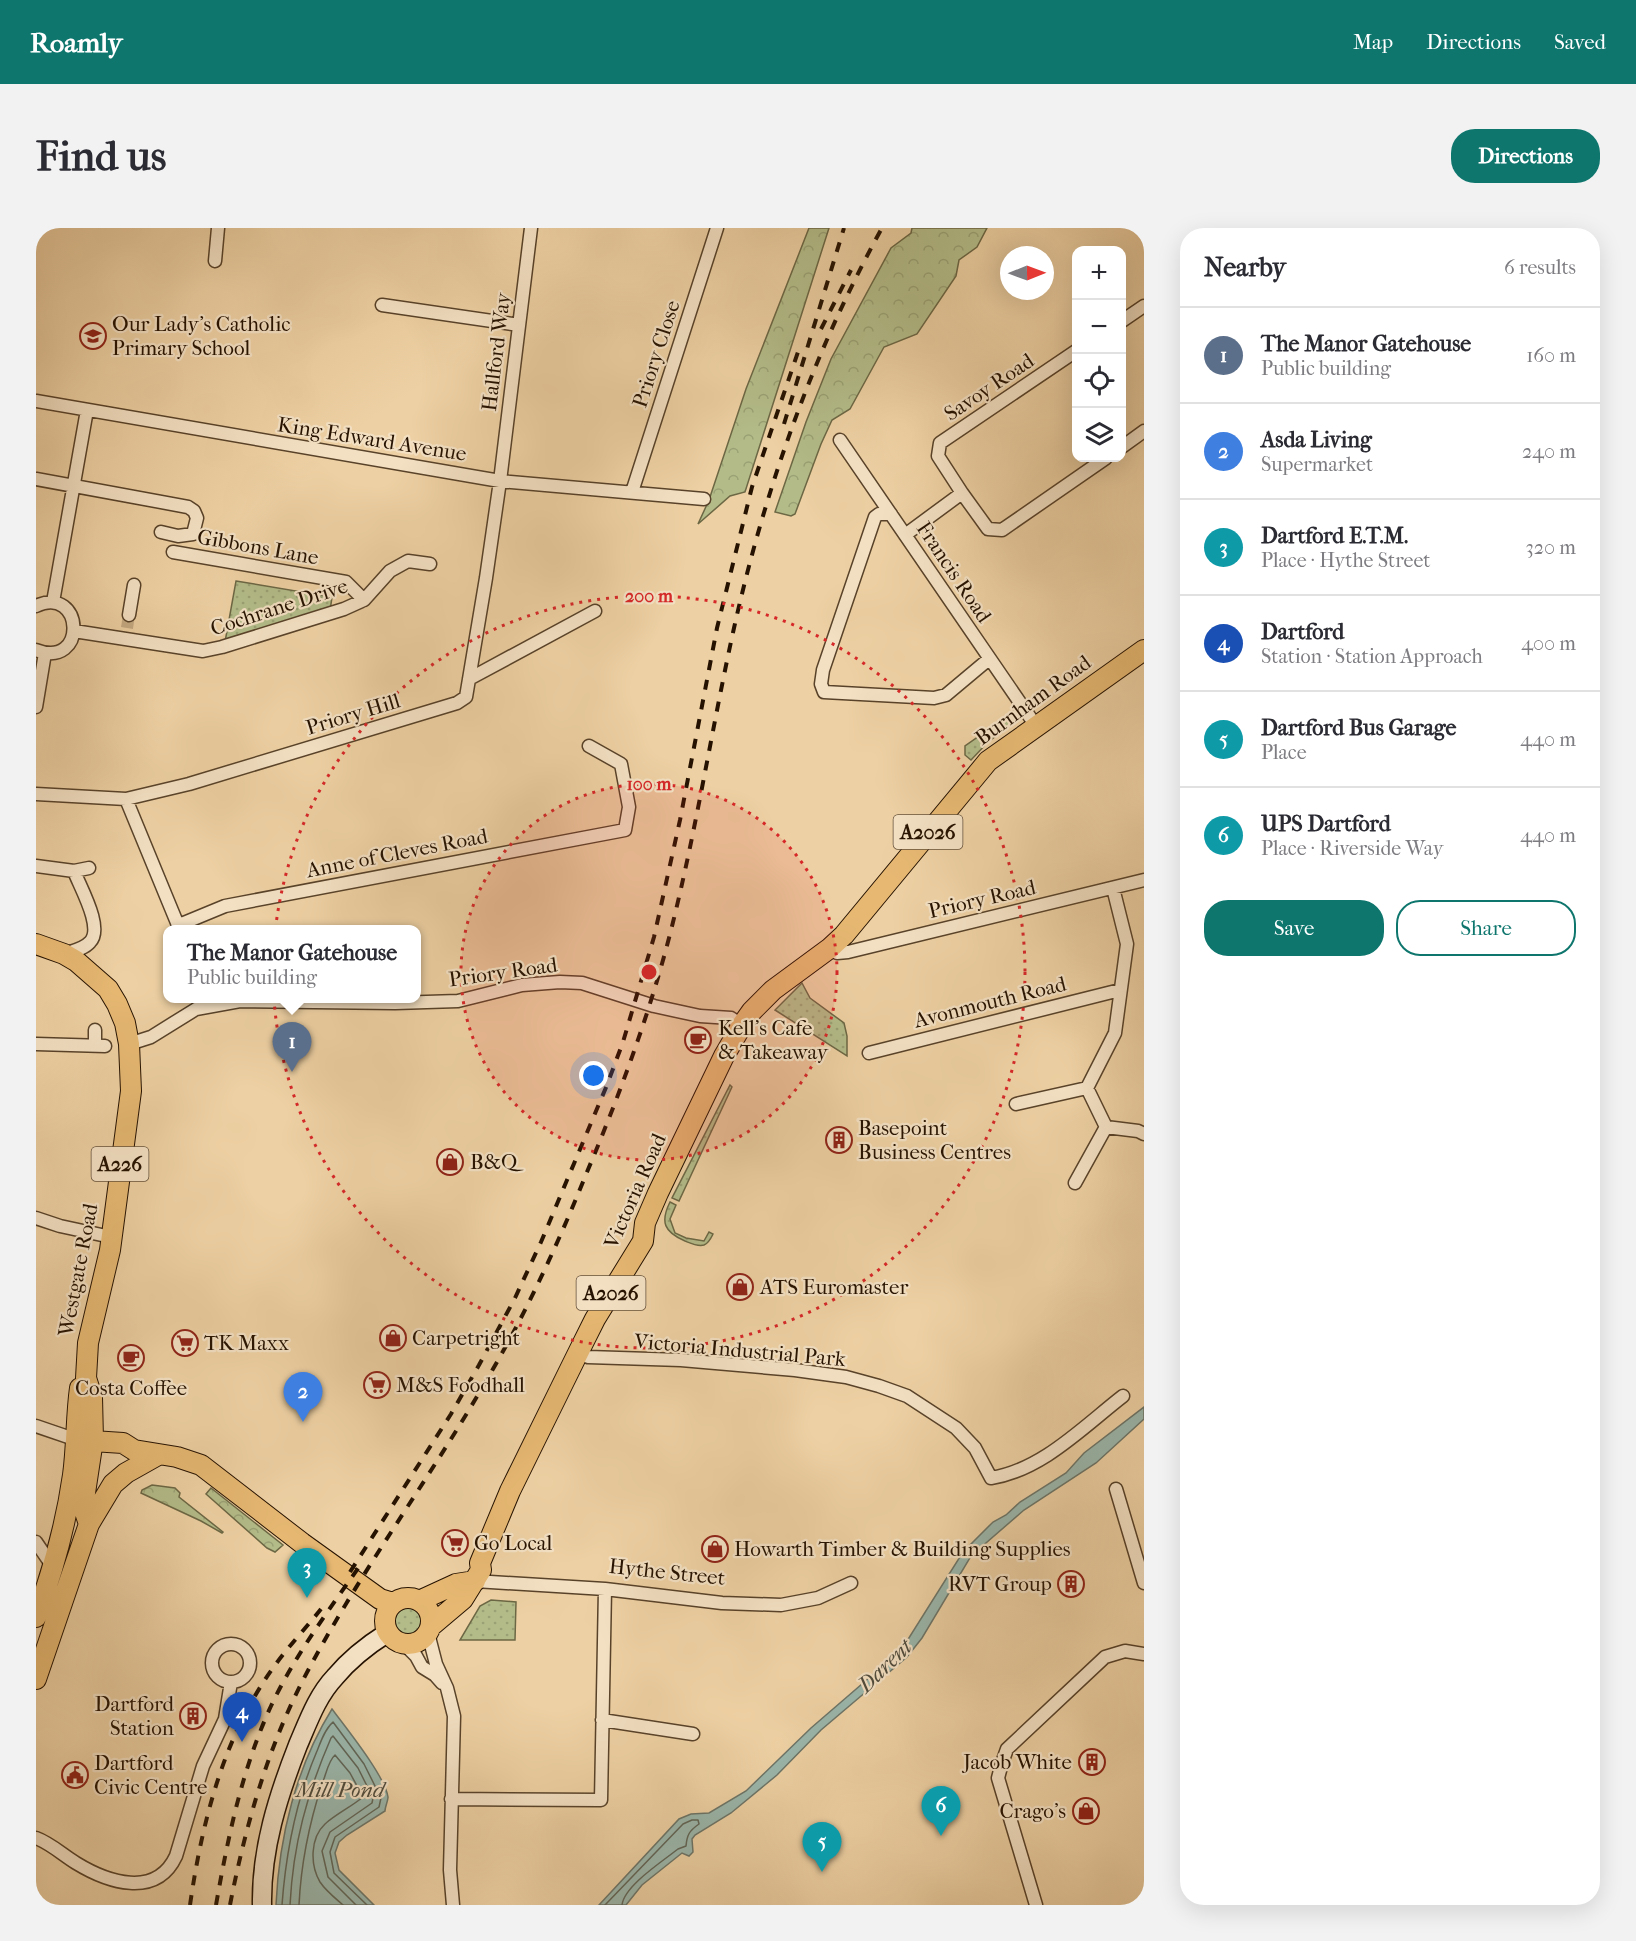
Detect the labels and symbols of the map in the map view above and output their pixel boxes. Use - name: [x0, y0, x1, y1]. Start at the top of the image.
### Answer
- north arrow: [1000, 246, 1054, 300]
- street label: Hallford Way: [477, 290, 515, 413]
- street label: Priory Close: [627, 297, 685, 411]
- place label: Our Lady's Catholic Primary School: [112, 312, 290, 360]
- school or university icon: Our Lady's Catholic Primary School: [78, 321, 108, 351]
- street label: Savoy Road: [940, 348, 1039, 426]
- street label: King Edward Avenue: [276, 412, 468, 466]
- street label: Francis Road: [911, 517, 997, 627]
- street label: Gibbons Lane: [195, 525, 321, 569]
- street label: Cochrane Drive: [207, 574, 351, 640]
- text: 200 m: [625, 586, 674, 607]
- street label: Burnham Road: [971, 650, 1096, 750]
- street label: Priory Hill: [303, 688, 403, 740]
- text: 100 m: [626, 774, 673, 795]
- road number: A2026: [894, 815, 962, 849]
- street label: Anne of Cleves Road: [303, 824, 490, 883]
- street label: Priory Road: [926, 875, 1039, 923]
- street label: Priory Road: [447, 952, 559, 992]
- centre of rings: [639, 962, 659, 982]
- street label: Avonmouth Road: [910, 971, 1069, 1033]
- place label: Kell's Cafe & Takeaway: [718, 1016, 829, 1064]
- pin: 1: [272, 1022, 312, 1072]
- cafe icon: Kell's Cafe & Takeaway: [683, 1025, 713, 1055]
- your location: [579, 1061, 608, 1090]
- place label: Basepoint Business Centres: [858, 1116, 1011, 1164]
- building icon: Basepoint Business Centres: [824, 1125, 854, 1155]
- street label: Victoria Road: [599, 1129, 671, 1253]
- road number: A226: [92, 1147, 148, 1181]
- shop icon: B&Q: [435, 1147, 465, 1177]
- place label: B&Q: [470, 1150, 524, 1174]
- street label: Westgate Road: [53, 1201, 103, 1339]
- shop icon: ATS Euromaster: [725, 1272, 755, 1302]
- place label: ATS Euromaster: [759, 1275, 908, 1299]
- road number: A2026: [576, 1276, 646, 1310]
- shop icon: Carpetright: [378, 1323, 408, 1353]
- place label: Carpetright: [412, 1326, 520, 1350]
- supermarket icon: TK Maxx: [170, 1328, 200, 1358]
- street label: Victoria Industrial Park: [632, 1329, 847, 1371]
- place label: TK Maxx: [204, 1331, 289, 1355]
- cafe icon: Costa Coffee: [116, 1343, 146, 1373]
- supermarket icon: M&S Foodhall: [362, 1370, 392, 1400]
- pin: 2: [284, 1372, 322, 1422]
- place label: M&S Foodhall: [396, 1373, 525, 1397]
- place label: Costa Coffee: [75, 1376, 187, 1400]
- supermarket icon: Go Local: [440, 1528, 470, 1558]
- place label: Go Local: [474, 1531, 552, 1555]
- shop icon: Howarth Timber & Building Supplies: [700, 1534, 730, 1564]
- place label: Howarth Timber & Building Supplies: [734, 1537, 1071, 1561]
- pin: 3: [288, 1548, 326, 1598]
- street label: Hythe Street: [608, 1554, 727, 1590]
- building icon: RVT Group: [1056, 1569, 1086, 1599]
- place label: RVT Group: [948, 1572, 1052, 1596]
- water label: Darent: [851, 1633, 918, 1699]
- place label: Dartford Station: [95, 1692, 175, 1740]
- pin: 4: [222, 1692, 262, 1742]
- building icon: Dartford Station: [178, 1701, 208, 1731]
- building icon: Jacob White: [1077, 1747, 1107, 1777]
- place label: Jacob White: [961, 1750, 1072, 1774]
- place label: Dartford Civic Centre: [94, 1751, 207, 1799]
- public building icon: Dartford Civic Centre: [60, 1760, 90, 1790]
- water label: Mill Pond: [294, 1777, 387, 1803]
- pin: 6: [922, 1786, 960, 1836]
- shop icon: Crago's: [1071, 1796, 1101, 1826]
- place label: Crago's: [999, 1799, 1066, 1823]
- pin: 5: [802, 1822, 842, 1872]

